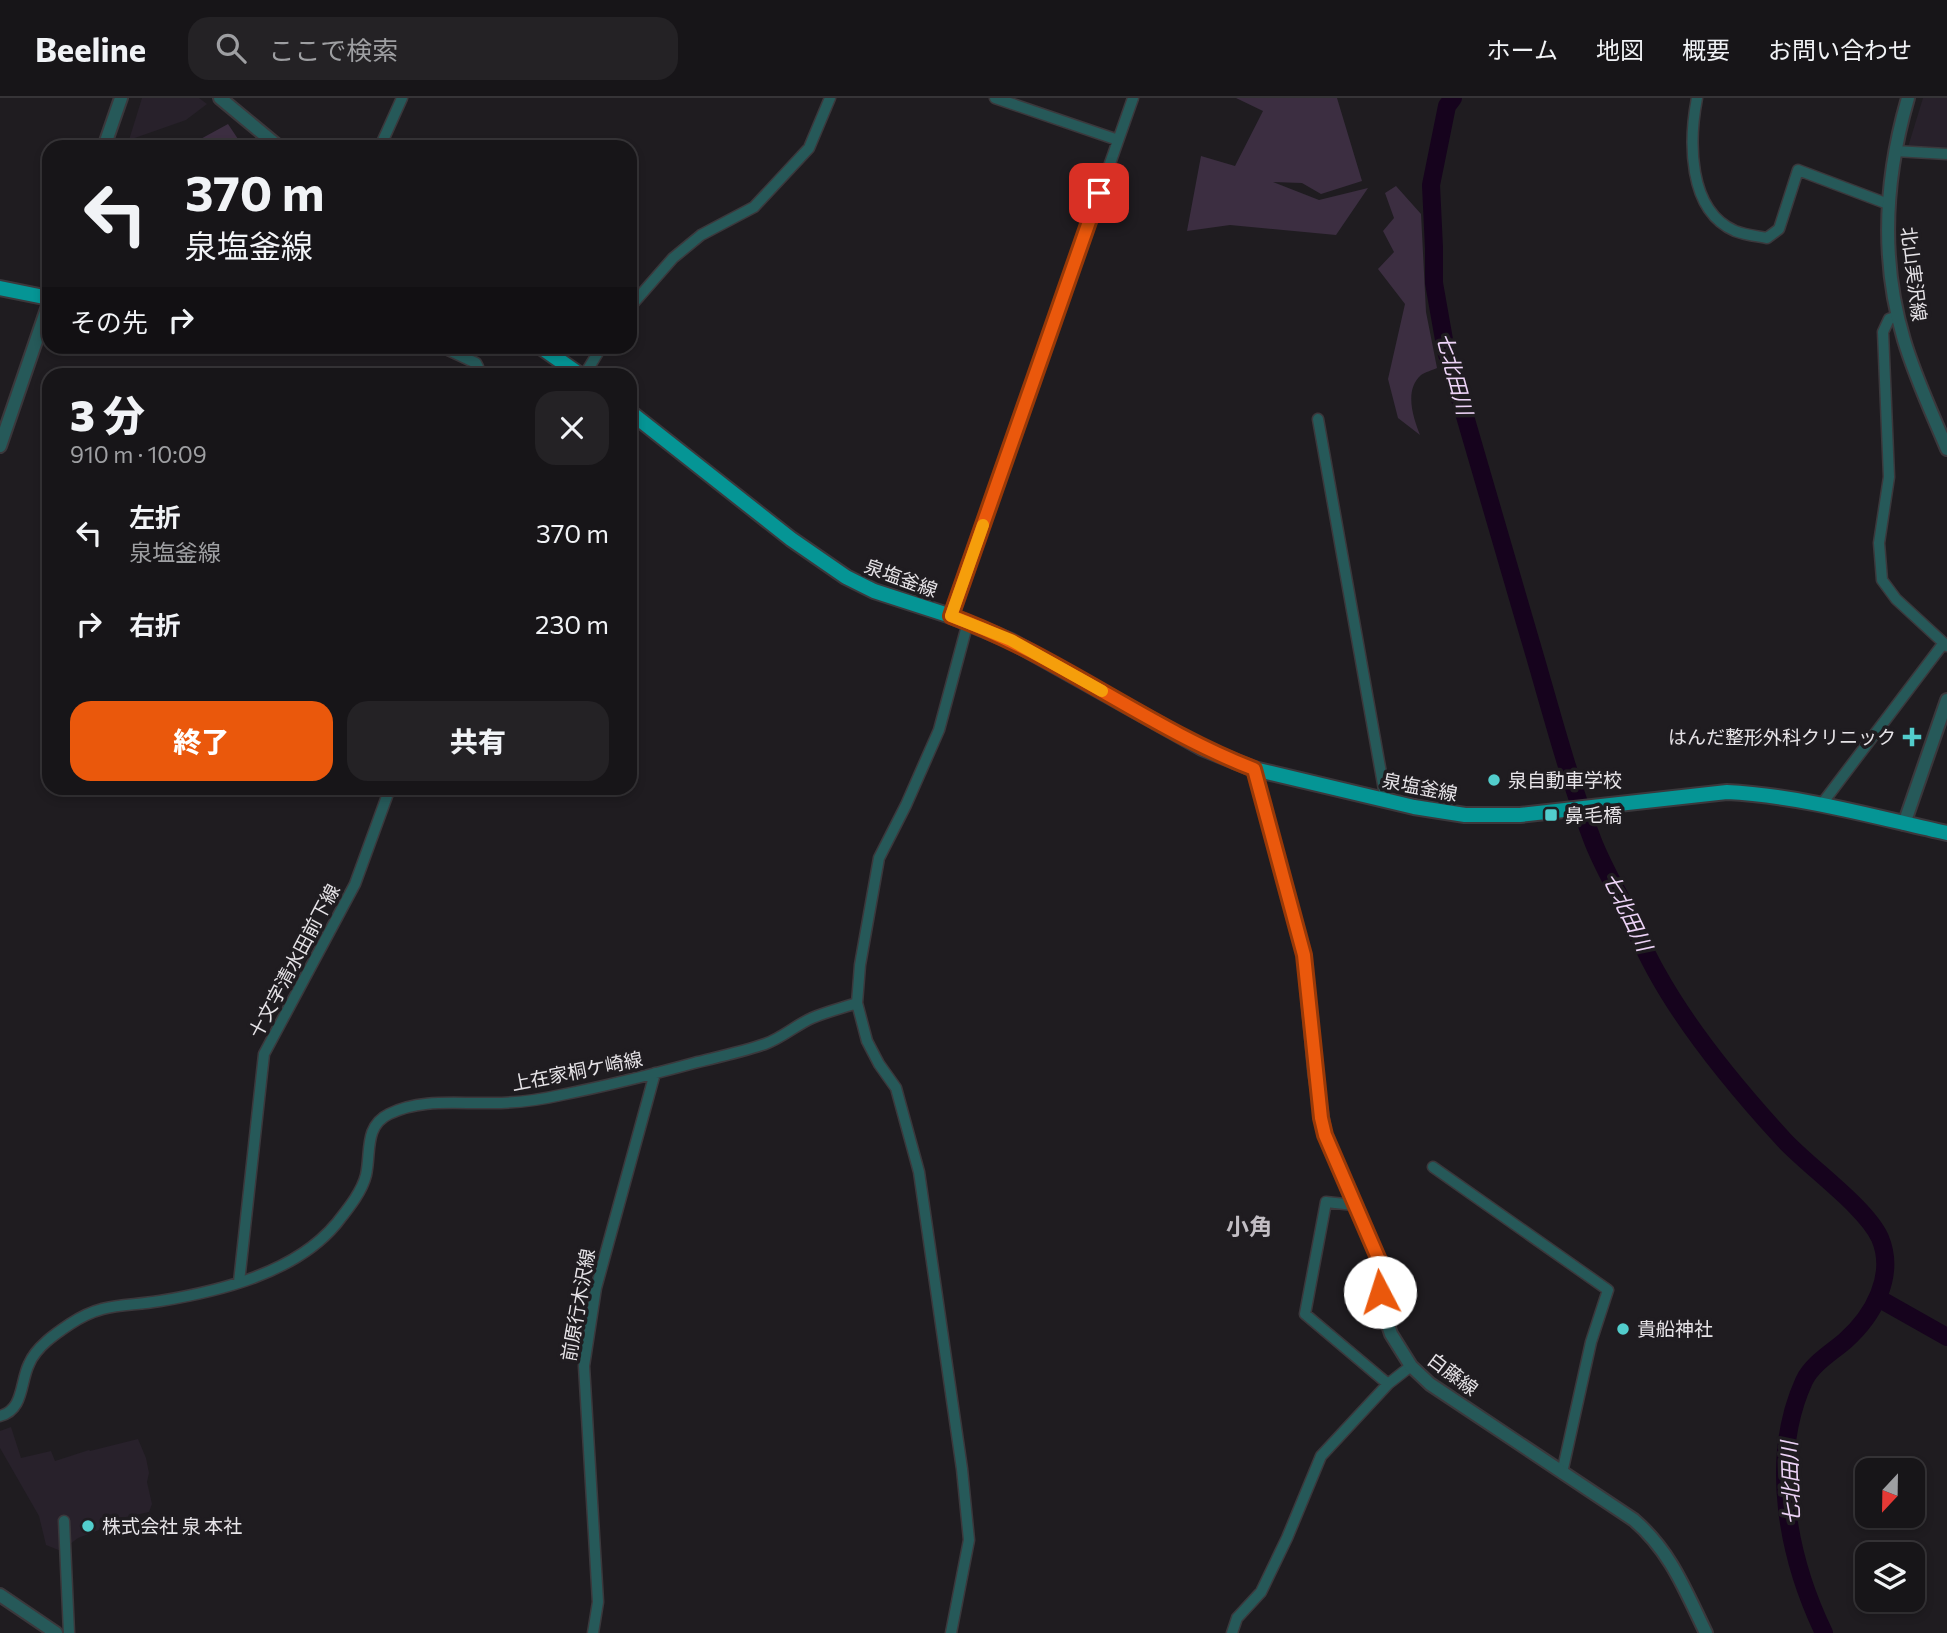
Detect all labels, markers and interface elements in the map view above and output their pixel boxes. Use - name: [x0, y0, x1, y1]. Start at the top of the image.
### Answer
- search box: [188, 17, 678, 80]
- text: Beeline: [35, 28, 146, 69]
- icon: search: [212, 29, 250, 67]
- text: ここで検索: [268, 34, 398, 65]
- text: ホーム: [1487, 35, 1558, 64]
- text: 地図: [1596, 35, 1644, 64]
- text: 概要: [1682, 35, 1730, 64]
- text: お問い合わせ: [1768, 35, 1912, 64]
- text: 370 m: [185, 161, 324, 221]
- pin: [1069, 163, 1129, 223]
- icon: left: [70, 168, 161, 259]
- icon: arrive: [1080, 174, 1118, 212]
- text: 泉塩釜線: [185, 225, 313, 265]
- street label: 北山実沢線: [1897, 225, 1932, 322]
- icon: right: [162, 301, 200, 339]
- text: その先: [70, 306, 148, 337]
- water label: 七北田川: [1433, 330, 1479, 419]
- text: 3 分: [70, 388, 145, 440]
- button: close: [535, 391, 609, 465]
- text: 910 m · 10:09: [70, 440, 207, 468]
- text: 左折: [129, 501, 181, 532]
- icon: left: [70, 514, 108, 552]
- text: 370 m: [536, 517, 609, 548]
- text: 泉塩釜線: [129, 538, 221, 566]
- street label: 泉塩釜線: [862, 554, 941, 601]
- icon: right: [70, 605, 108, 643]
- text: 230 m: [535, 608, 609, 639]
- text: 右折: [129, 609, 181, 640]
- button: 終了: [70, 701, 333, 781]
- button: 共有: [347, 701, 609, 781]
- place label: はんだ整形外科クリニック: [1668, 725, 1896, 748]
- marker: はんだ整形外科クリニック: [1902, 727, 1922, 747]
- street label: 泉塩釜線: [1381, 768, 1460, 805]
- place label: 泉自動車学校: [1508, 768, 1622, 791]
- marker: 泉自動車学校: [1486, 772, 1502, 788]
- place label: 鼻毛橋: [1565, 803, 1622, 826]
- marker: 鼻毛橋: [1543, 807, 1559, 823]
- water label: 七北田川: [1599, 868, 1659, 956]
- street label: 十文字清水田前下線: [243, 880, 344, 1042]
- street label: 上在家桐ケ崎線: [509, 1047, 644, 1094]
- district label: 小角: [1226, 1212, 1272, 1240]
- street label: 前原行木沢線: [556, 1247, 599, 1363]
- position arrow: [1343, 1255, 1417, 1329]
- place label: 貴船神社: [1637, 1317, 1713, 1340]
- marker: 貴船神社: [1615, 1321, 1631, 1337]
- street label: 白藤線: [1424, 1347, 1483, 1400]
- water label: 七北田川: [1775, 1439, 1803, 1525]
- north arrow: [1855, 1458, 1925, 1528]
- map controls: [1855, 1458, 1925, 1612]
- place label: 株式会社 泉 本社: [102, 1514, 242, 1537]
- marker: 株式会社 泉 本社: [80, 1518, 96, 1534]
- button: layers: [1855, 1542, 1925, 1612]

